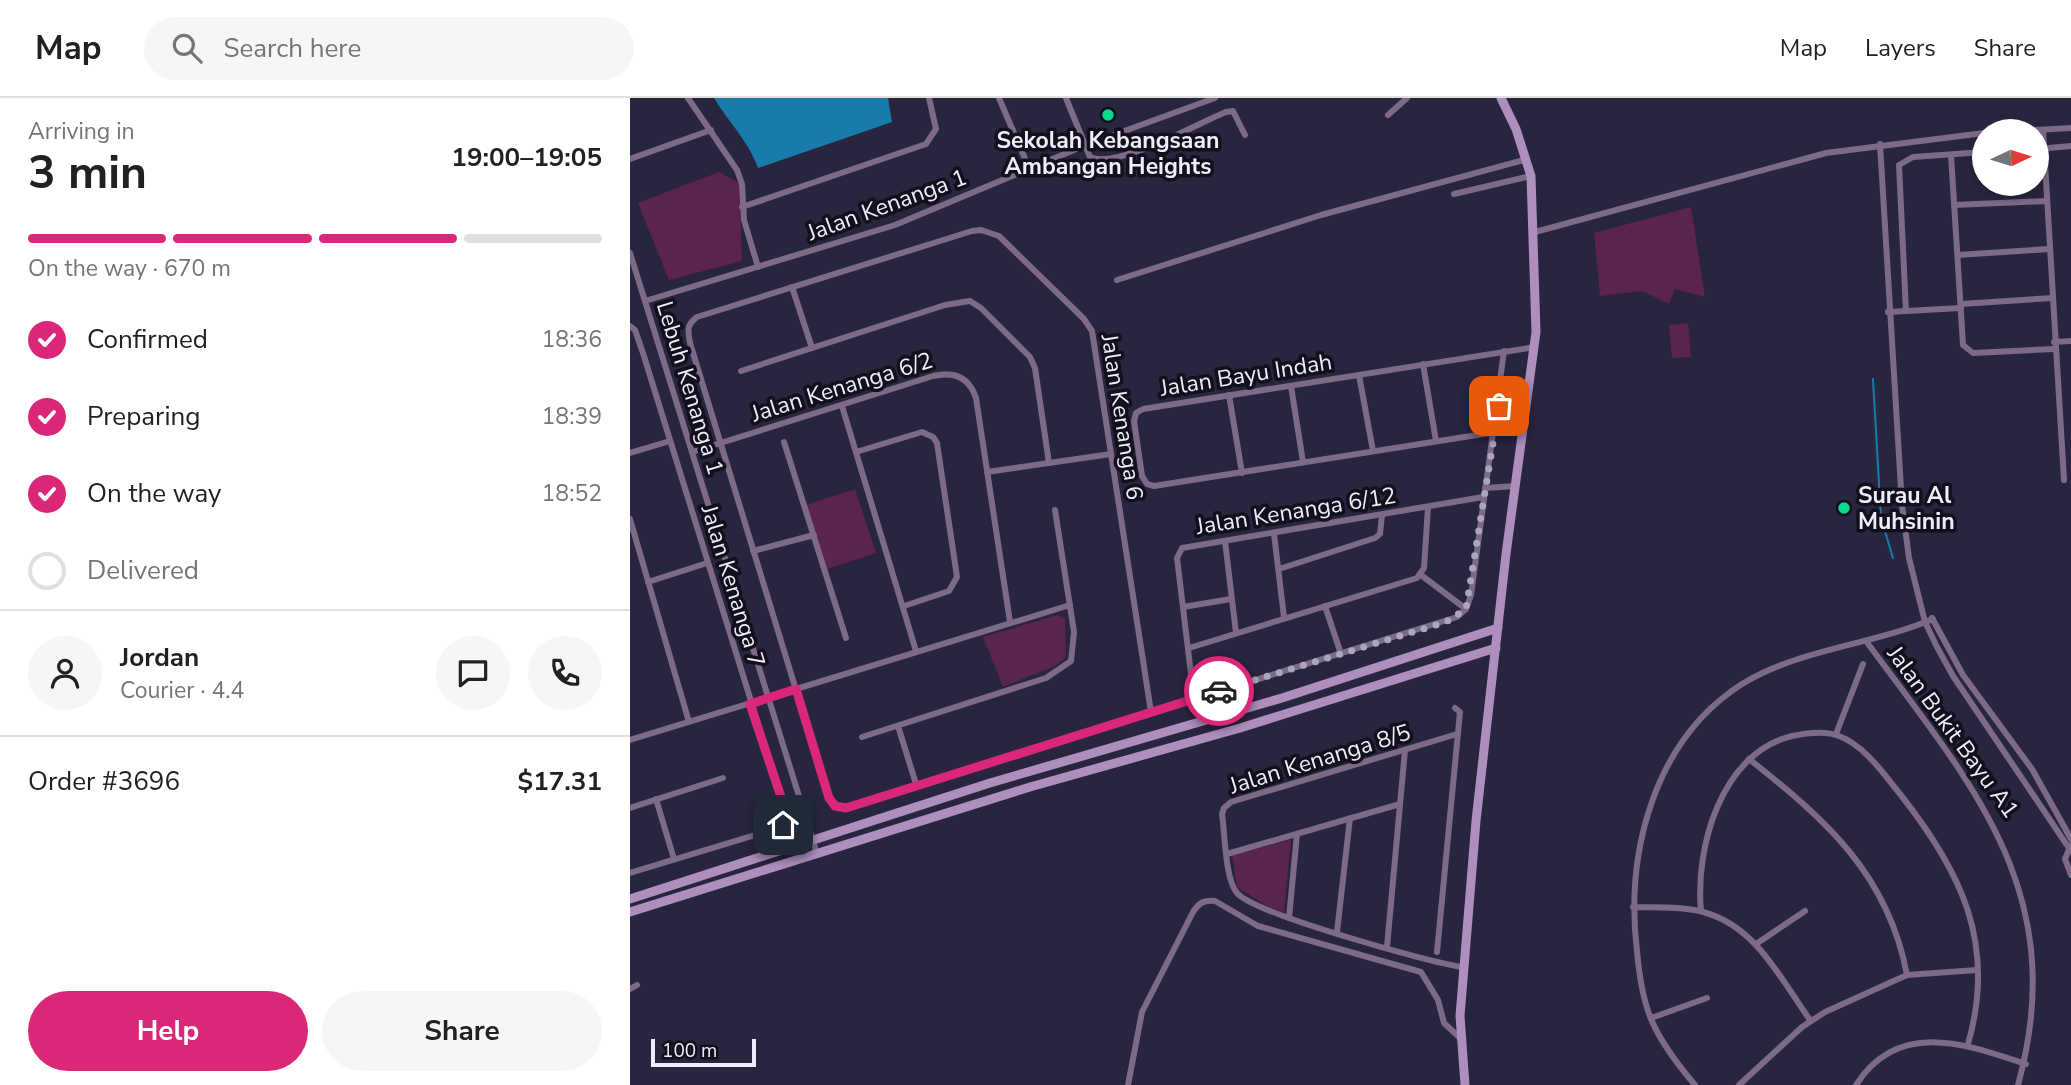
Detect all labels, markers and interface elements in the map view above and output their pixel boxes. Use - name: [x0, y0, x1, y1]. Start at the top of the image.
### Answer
- search box: [144, 17, 634, 80]
- text: Map: [35, 26, 102, 71]
- icon: search: [168, 29, 206, 67]
- text: Search here: [224, 31, 361, 66]
- text: Map: [1780, 32, 1827, 64]
- text: Layers: [1865, 32, 1936, 64]
- text: Share: [1974, 32, 2036, 64]
- marker: Sekolah Kebangsaan Ambangan Heights: [1100, 107, 1116, 123]
- text: Arriving in: [28, 116, 135, 147]
- north arrow: [1972, 119, 2049, 196]
- map controls: [1972, 119, 2049, 196]
- place label: Sekolah Kebangsaan Ambangan Heights: [997, 125, 1219, 182]
- text: 19:00–19:05: [451, 140, 602, 175]
- text: 3 min: [28, 141, 147, 204]
- street label: Jalan Kenanga 1: [802, 162, 971, 249]
- text: On the way · 670 m: [28, 253, 231, 284]
- street label: Lebuh Kenanga 1: [649, 297, 731, 479]
- icon: check: [28, 321, 66, 359]
- text: Confirmed: [87, 322, 208, 357]
- text: 18:36: [542, 324, 602, 355]
- street label: Jalan Kenanga 6: [1093, 331, 1150, 502]
- street label: Jalan Kenanga 6/2: [747, 345, 936, 430]
- street label: Jalan Bayu Indah: [1157, 346, 1334, 404]
- pin: [1469, 376, 1529, 436]
- icon: bag: [1480, 387, 1518, 425]
- icon: check: [28, 398, 66, 436]
- text: Preparing: [87, 399, 200, 434]
- text: 18:39: [542, 401, 602, 432]
- icon: check: [28, 475, 66, 513]
- text: On the way: [87, 476, 221, 511]
- text: 18:52: [542, 478, 602, 509]
- street label: Jalan Kenanga 6/12: [1193, 480, 1398, 542]
- place label: Surau Al Muhsinin: [1858, 480, 1955, 537]
- street label: Jalan Kenanga 7: [693, 500, 772, 671]
- marker: Surau Al Muhsinin: [1836, 500, 1852, 516]
- text: Delivered: [87, 553, 199, 588]
- button: person: [28, 636, 102, 710]
- button: chat: [436, 636, 510, 710]
- button: phone: [528, 636, 602, 710]
- street label: Jalan Bukit Bayu A1: [1879, 639, 2026, 824]
- text: Jordan: [120, 640, 199, 675]
- courier: [1184, 656, 1254, 726]
- icon: car: [1200, 672, 1238, 710]
- text: Courier · 4.4: [120, 675, 244, 706]
- street label: Jalan Kenanga 8/5: [1225, 717, 1414, 802]
- text: Order #3696: [28, 764, 180, 799]
- text: $17.31: [518, 764, 602, 799]
- pin: [753, 795, 813, 855]
- icon: home: [764, 806, 802, 844]
- button: Help: [28, 991, 308, 1071]
- button: Share: [322, 991, 602, 1071]
- scale bar: [651, 1036, 756, 1068]
- text: 100 m: [662, 1038, 717, 1064]

